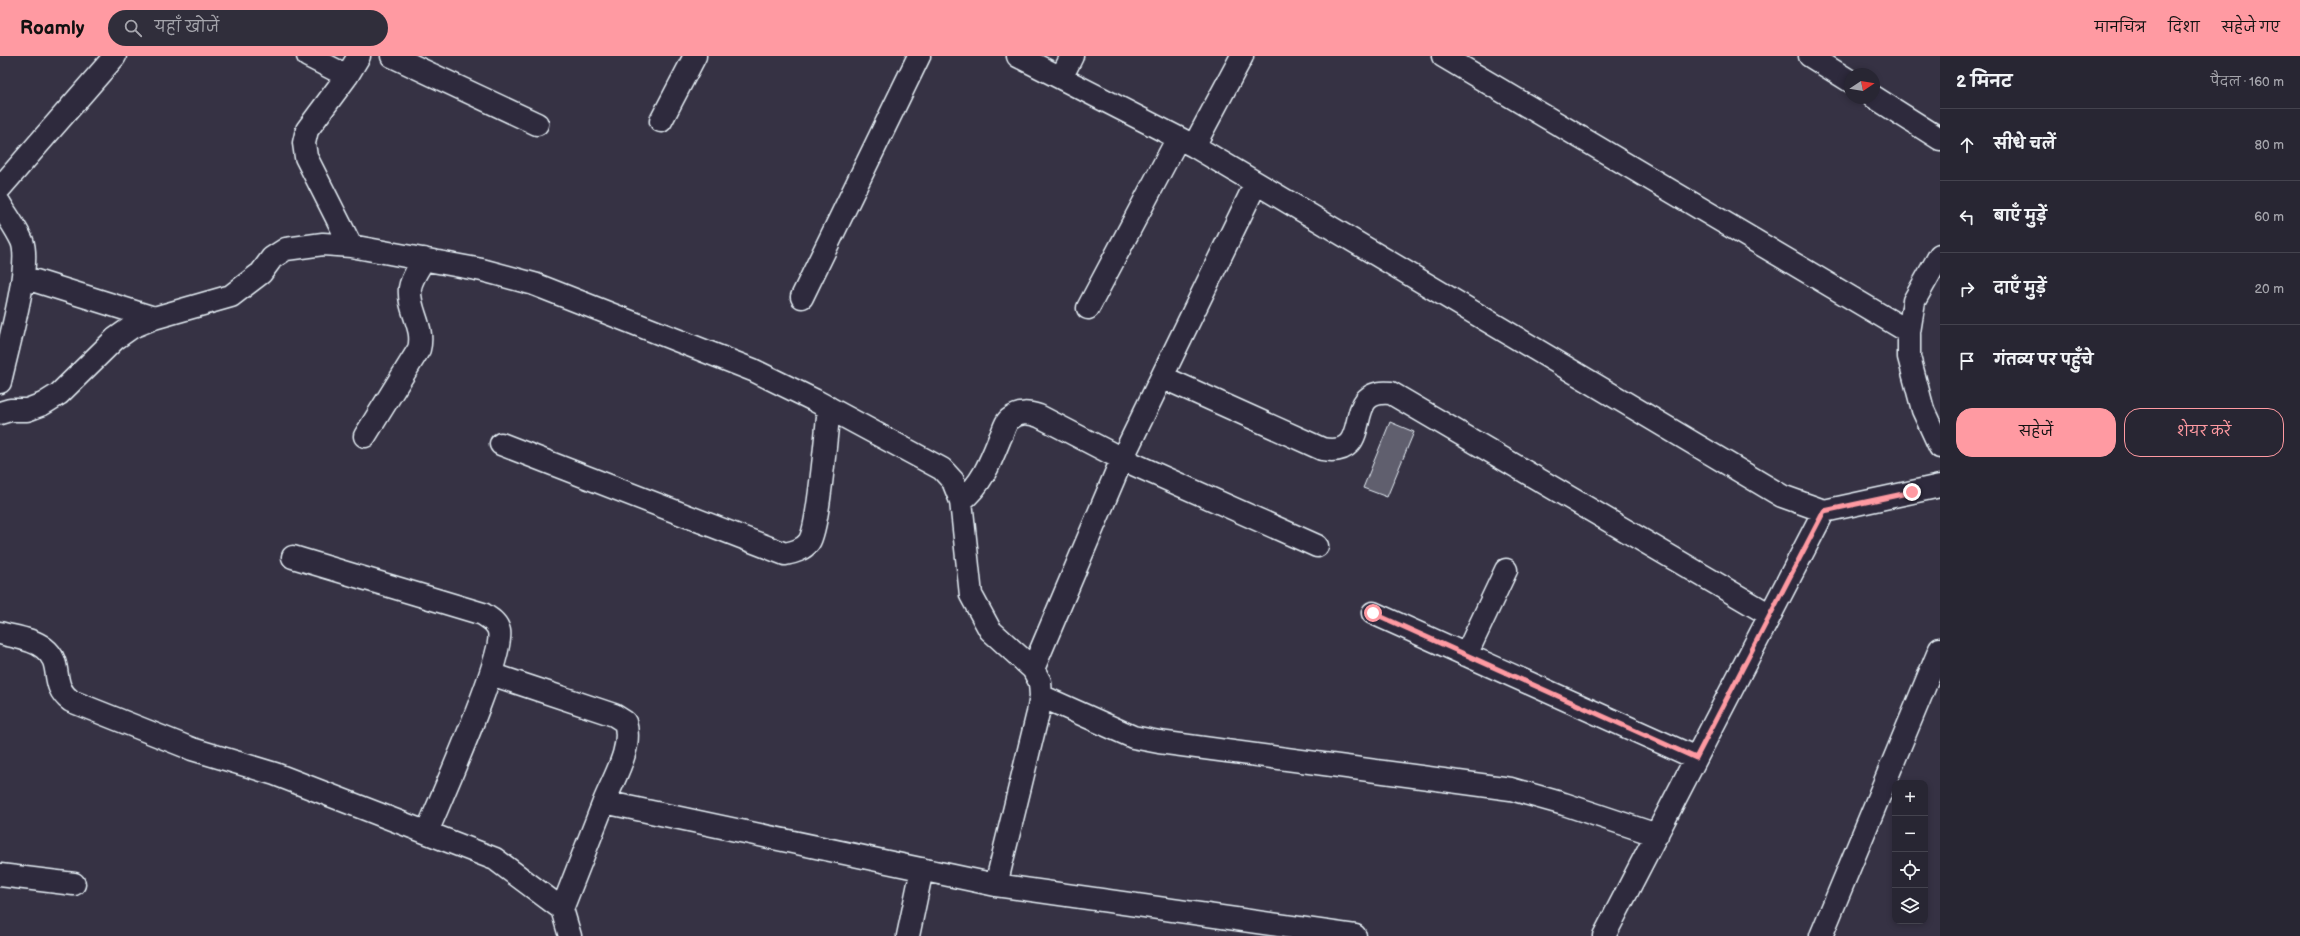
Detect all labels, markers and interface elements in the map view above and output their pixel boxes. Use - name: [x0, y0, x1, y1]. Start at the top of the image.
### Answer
- search box: [108, 10, 388, 46]
- text: Roamly: [20, 17, 84, 40]
- icon: search: [122, 17, 144, 39]
- text: यहाँ खोजें: [154, 18, 219, 37]
- text: मानचित्र: [2095, 19, 2146, 36]
- text: दिशा: [2168, 19, 2200, 36]
- text: सहेजे गए: [2222, 19, 2280, 36]
- north arrow: [1844, 68, 1880, 104]
- text: 2 मिनट: [1956, 72, 2012, 92]
- text: पैदल · 160 m: [2211, 74, 2284, 90]
- icon: ahead: [1956, 134, 1978, 156]
- text: सीधे चलें: [1994, 135, 2056, 154]
- text: 80 m: [2255, 137, 2284, 153]
- icon: left: [1956, 206, 1978, 228]
- text: बाएँ मुड़ें: [1994, 207, 2047, 226]
- text: 60 m: [2254, 209, 2284, 225]
- icon: right: [1956, 278, 1978, 300]
- text: दाएँ मुड़ें: [1994, 279, 2046, 298]
- text: 20 m: [2254, 281, 2284, 297]
- icon: arrive: [1956, 350, 1978, 372]
- text: गंतव्य पर पहुँचे: [1994, 351, 2093, 370]
- button: सहेजें: [1956, 408, 2116, 457]
- button: शेयर करें: [2124, 408, 2284, 457]
- route end: [1903, 483, 1921, 501]
- route start: [1364, 604, 1382, 622]
- map controls: [1892, 780, 1928, 924]
- button: +: [1892, 780, 1928, 816]
- button: −: [1892, 816, 1928, 852]
- button: locate: [1892, 852, 1928, 888]
- button: layers: [1892, 888, 1928, 924]

